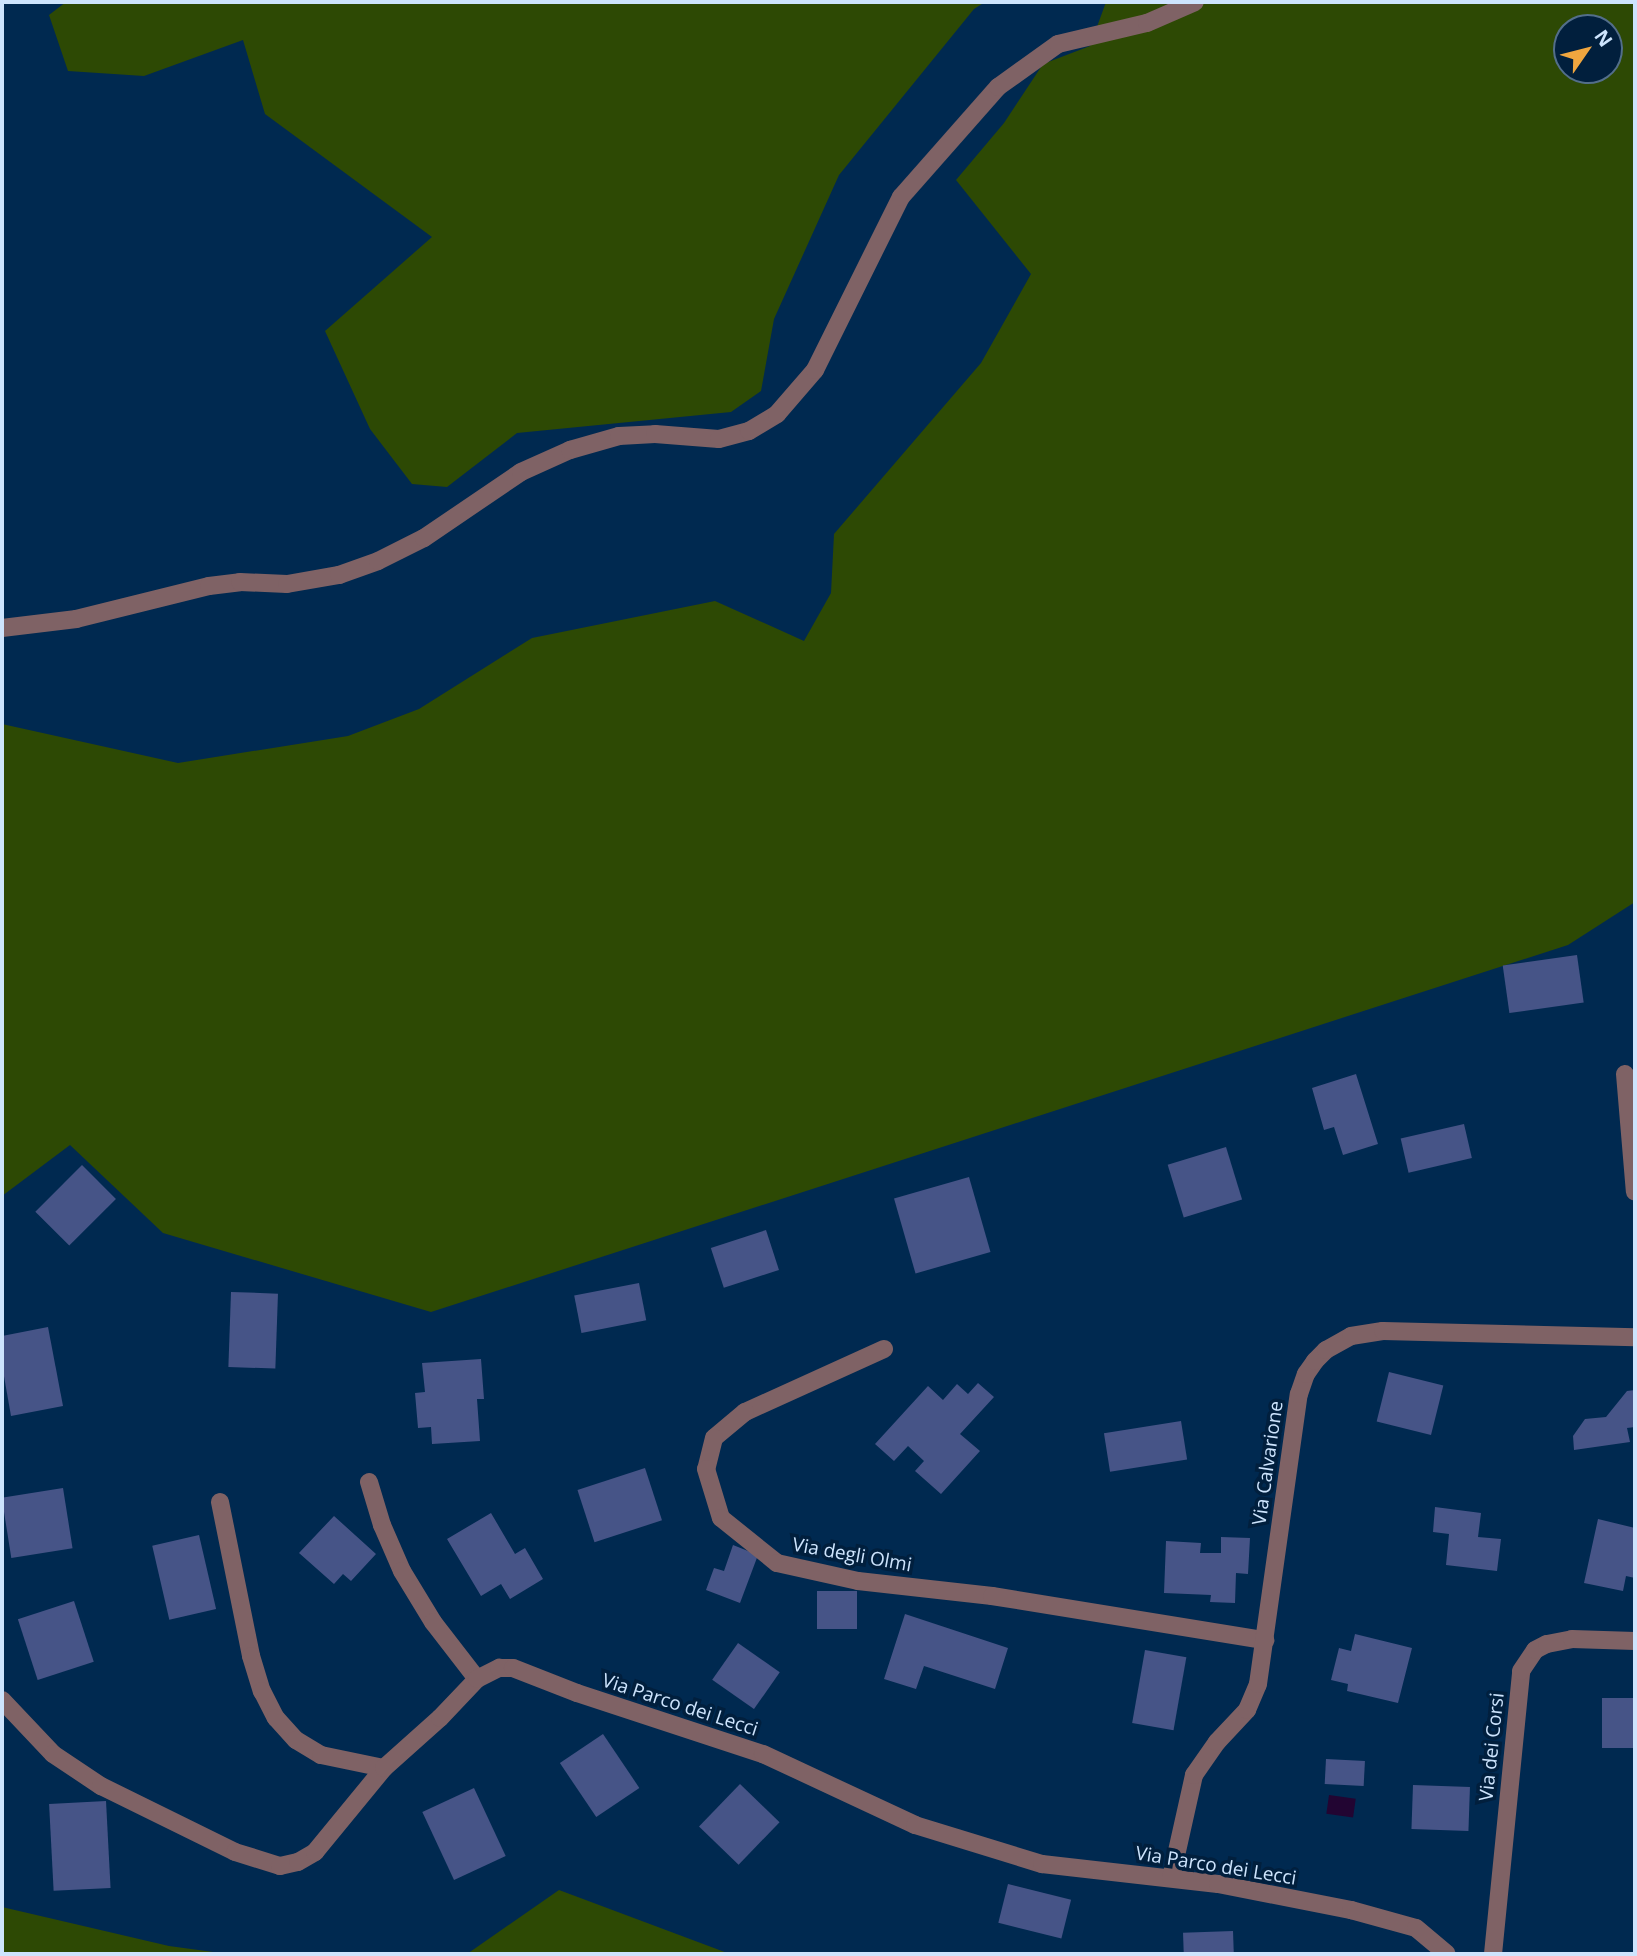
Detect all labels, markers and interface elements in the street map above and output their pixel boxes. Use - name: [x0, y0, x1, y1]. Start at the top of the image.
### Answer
- north arrow: [1553, 14, 1623, 84]
- text: N: [1588, 24, 1619, 52]
- street label: Via Calvarione: [1248, 1399, 1288, 1527]
- street label: Via degli Olmi: [791, 1533, 913, 1577]
- street label: Via Parco dei Lecci: [599, 1669, 761, 1741]
- street label: Via dei Corsi: [1475, 1692, 1509, 1802]
- street label: Via Parco dei Lecci: [1134, 1842, 1298, 1890]

